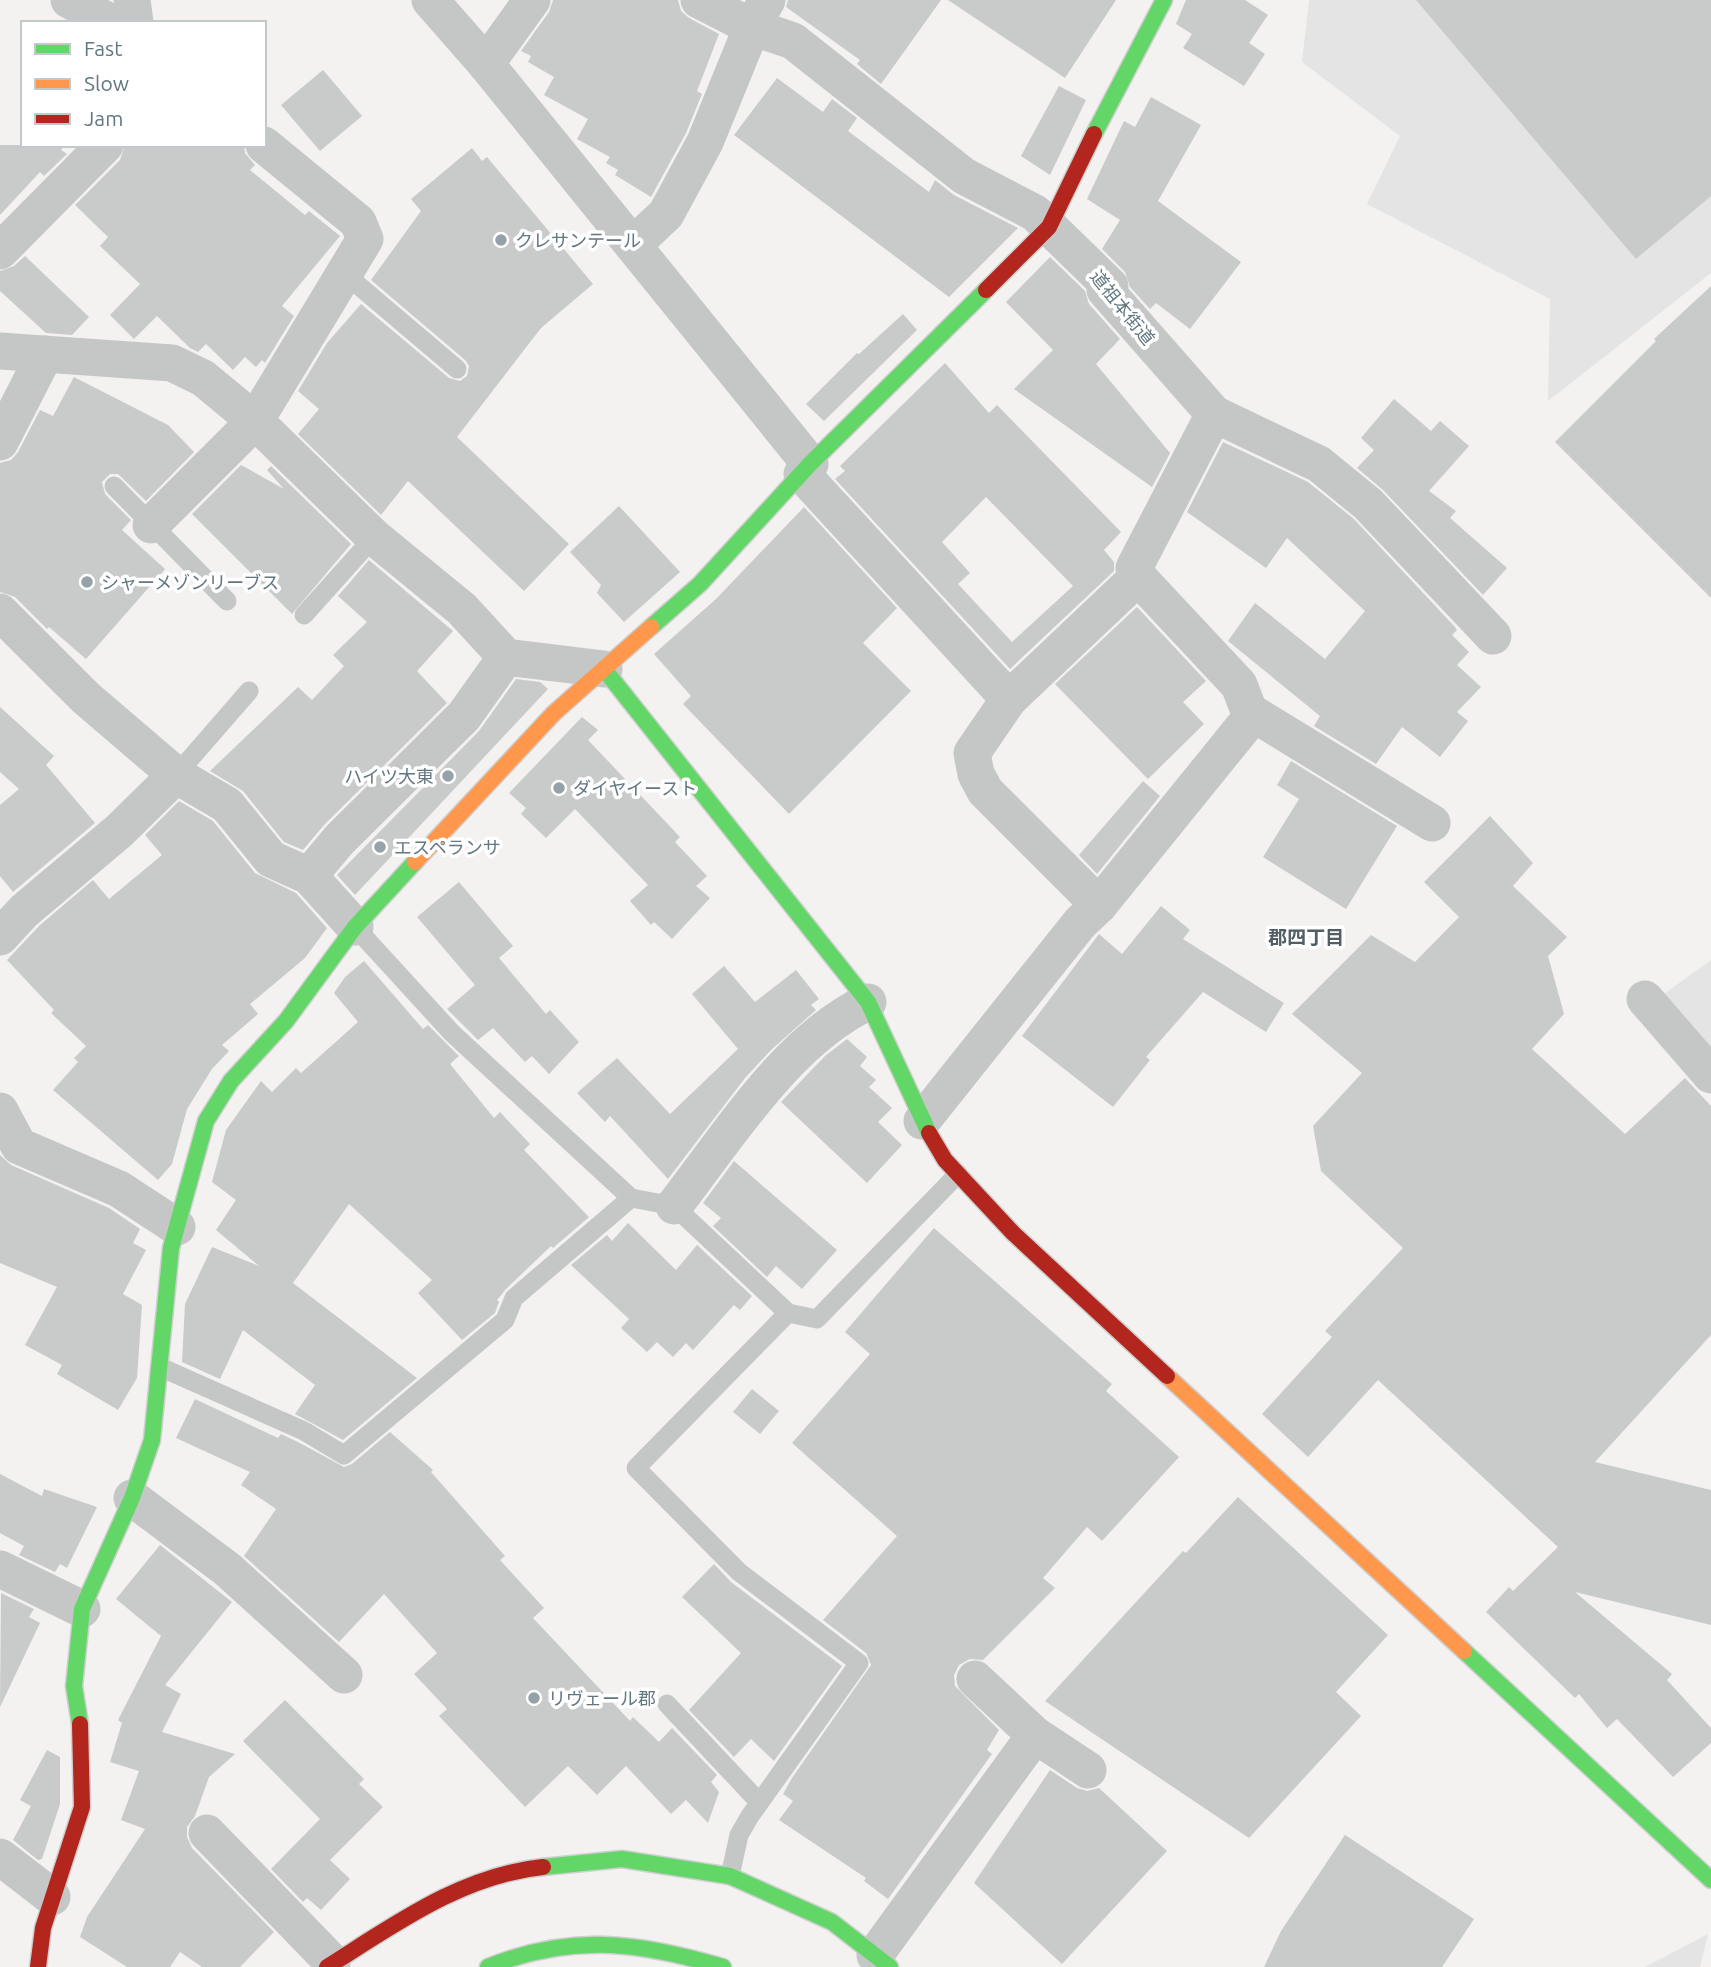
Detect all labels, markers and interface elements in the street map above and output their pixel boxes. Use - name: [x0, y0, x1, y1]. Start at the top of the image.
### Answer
- legend: [21, 21, 266, 147]
- text: Fast: [84, 36, 122, 60]
- text: Slow: [84, 71, 129, 95]
- text: Jam: [84, 106, 123, 130]
- place label: クレサンテール: [515, 230, 641, 250]
- marker: クレサンテール: [493, 232, 509, 248]
- street label: 道祖本街道: [1087, 266, 1159, 348]
- place label: シャーメゾンリーブス: [101, 572, 279, 592]
- marker: シャーメゾンリーブス: [79, 574, 95, 590]
- place label: ハイツ大東: [344, 766, 434, 786]
- marker: ハイツ大東: [440, 768, 456, 784]
- place label: ダイヤイースト: [573, 778, 697, 798]
- marker: ダイヤイースト: [551, 780, 567, 796]
- place label: エスペランサ: [394, 837, 501, 857]
- marker: エスペランサ: [372, 839, 388, 855]
- district label: 郡四丁目: [1268, 926, 1344, 948]
- place label: リヴェール郡: [548, 1688, 656, 1708]
- marker: リヴェール郡: [526, 1690, 542, 1706]

